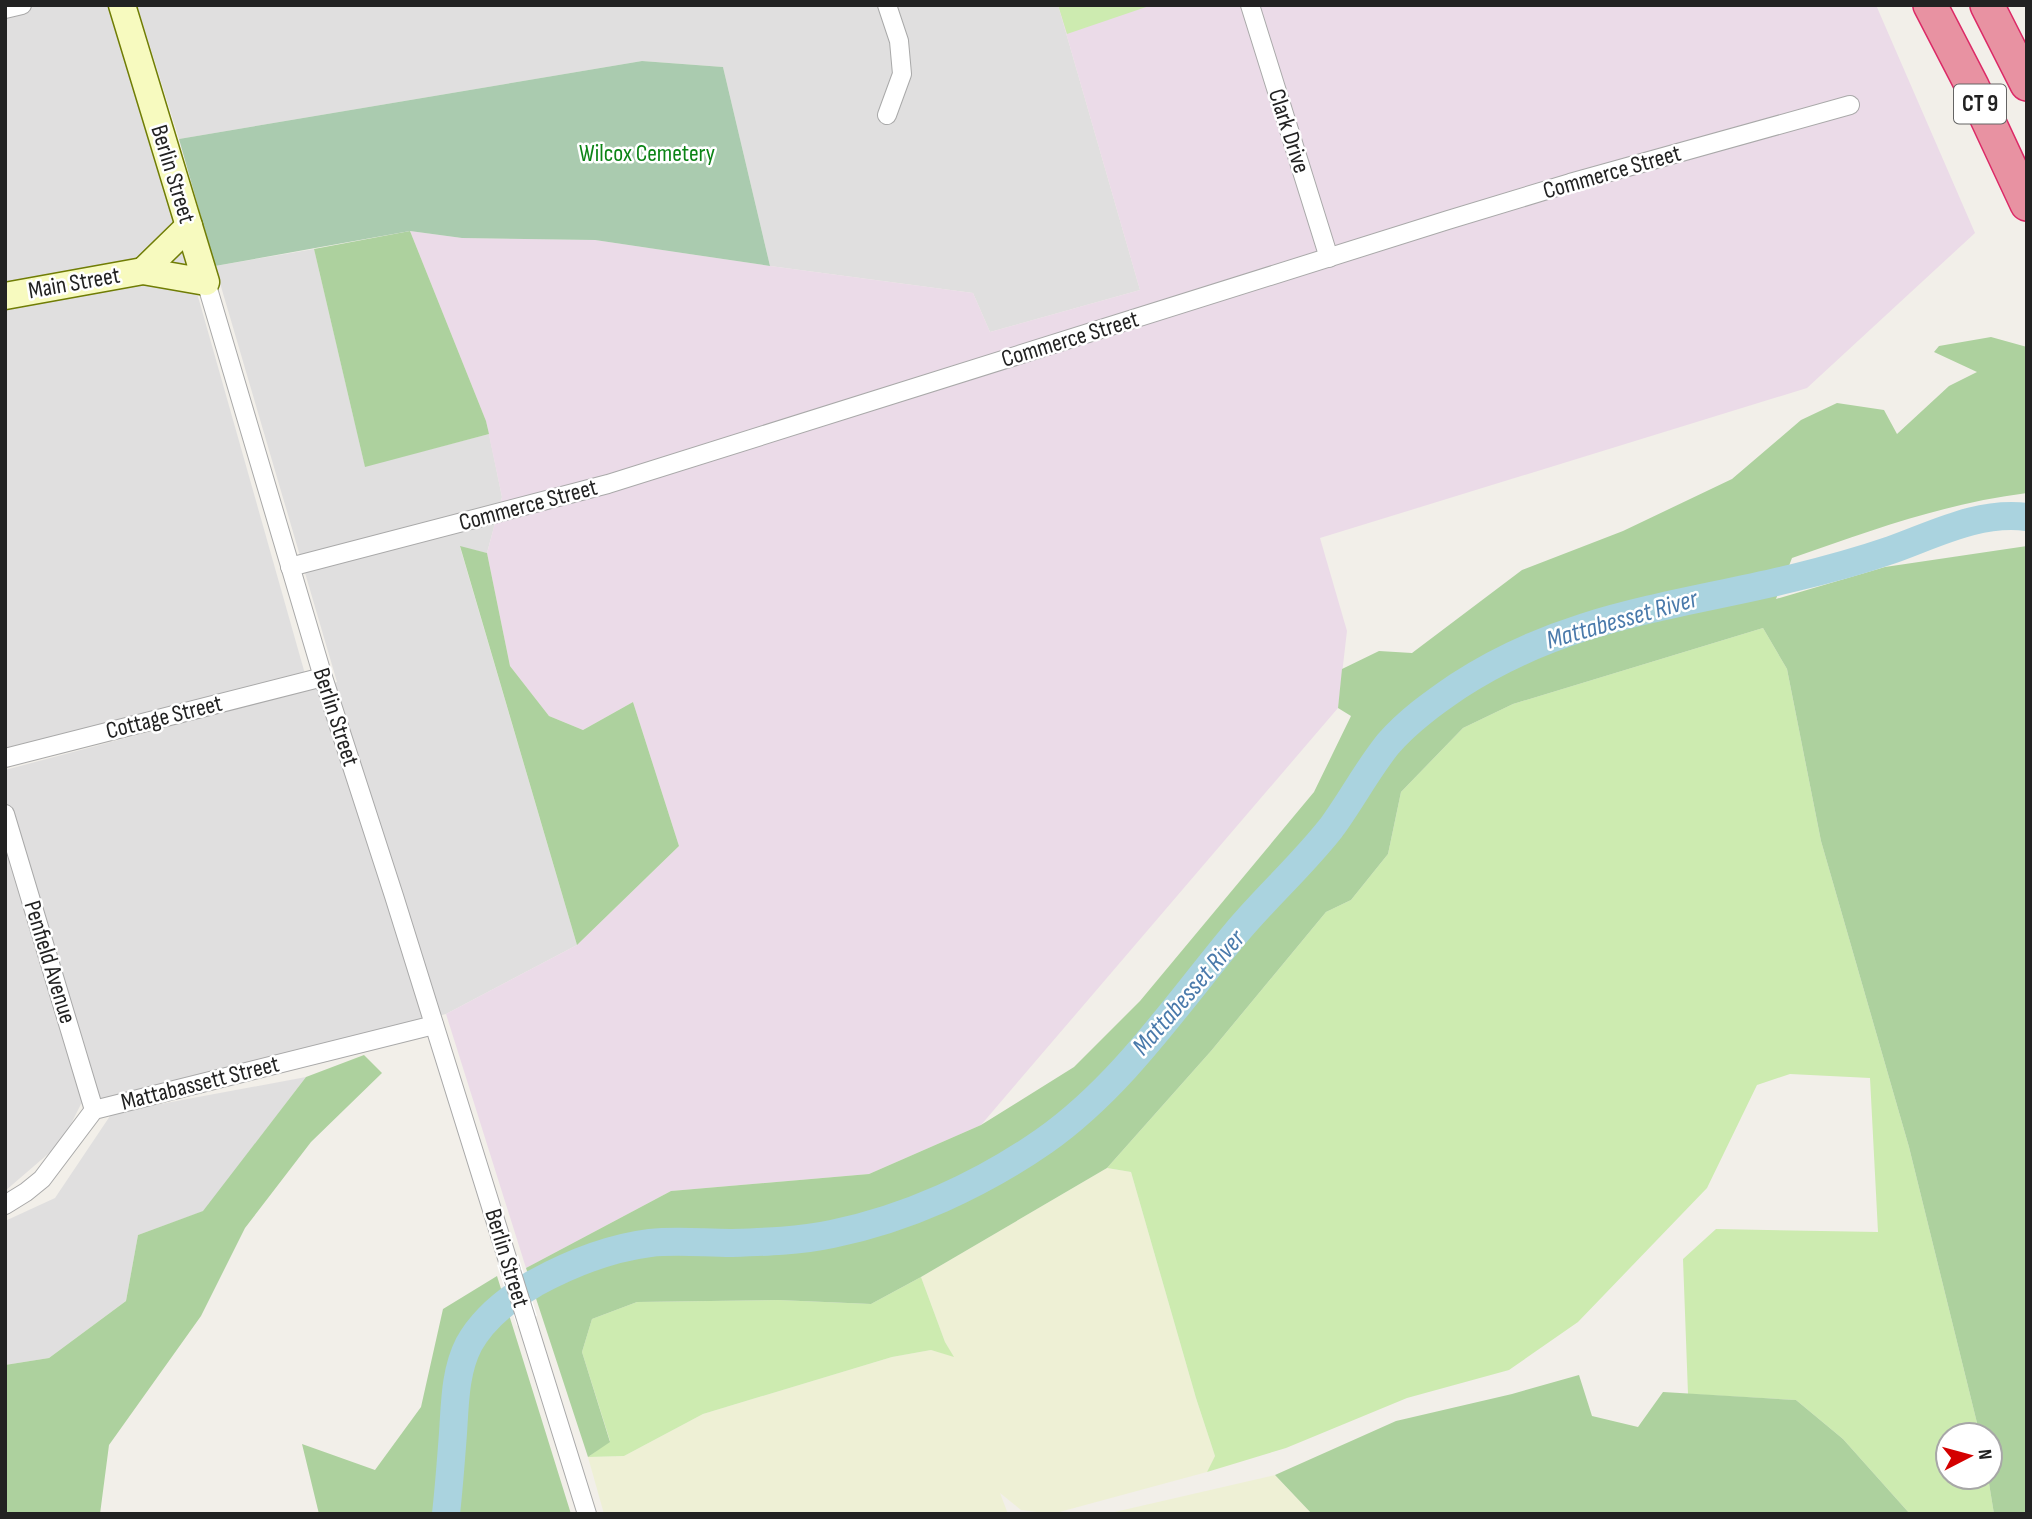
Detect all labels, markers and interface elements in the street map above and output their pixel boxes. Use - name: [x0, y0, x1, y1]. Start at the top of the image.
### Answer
- street label: Clark Drive: [1262, 85, 1316, 177]
- road number: CT 9: [1954, 85, 2006, 124]
- street label: Berlin Street: [144, 121, 202, 227]
- street label: Commerce Street: [1540, 138, 1684, 206]
- park label: Wilcox Cemetery: [579, 139, 715, 168]
- street label: Main Street: [26, 261, 122, 305]
- street label: Commerce Street: [998, 304, 1142, 374]
- street label: Commerce Street: [456, 473, 600, 537]
- water label: Mattabesset River: [1543, 583, 1703, 656]
- street label: Berlin Street: [307, 664, 365, 770]
- street label: Cottage Street: [103, 689, 225, 745]
- street label: Penfield Avenue: [18, 897, 82, 1027]
- water label: Mattabesset River: [1126, 923, 1253, 1062]
- street label: Mattabassett Street: [118, 1049, 282, 1117]
- street label: Berlin Street: [478, 1205, 536, 1311]
- north arrow: [1934, 1421, 2004, 1491]
- text: N: [1972, 1448, 1996, 1461]

